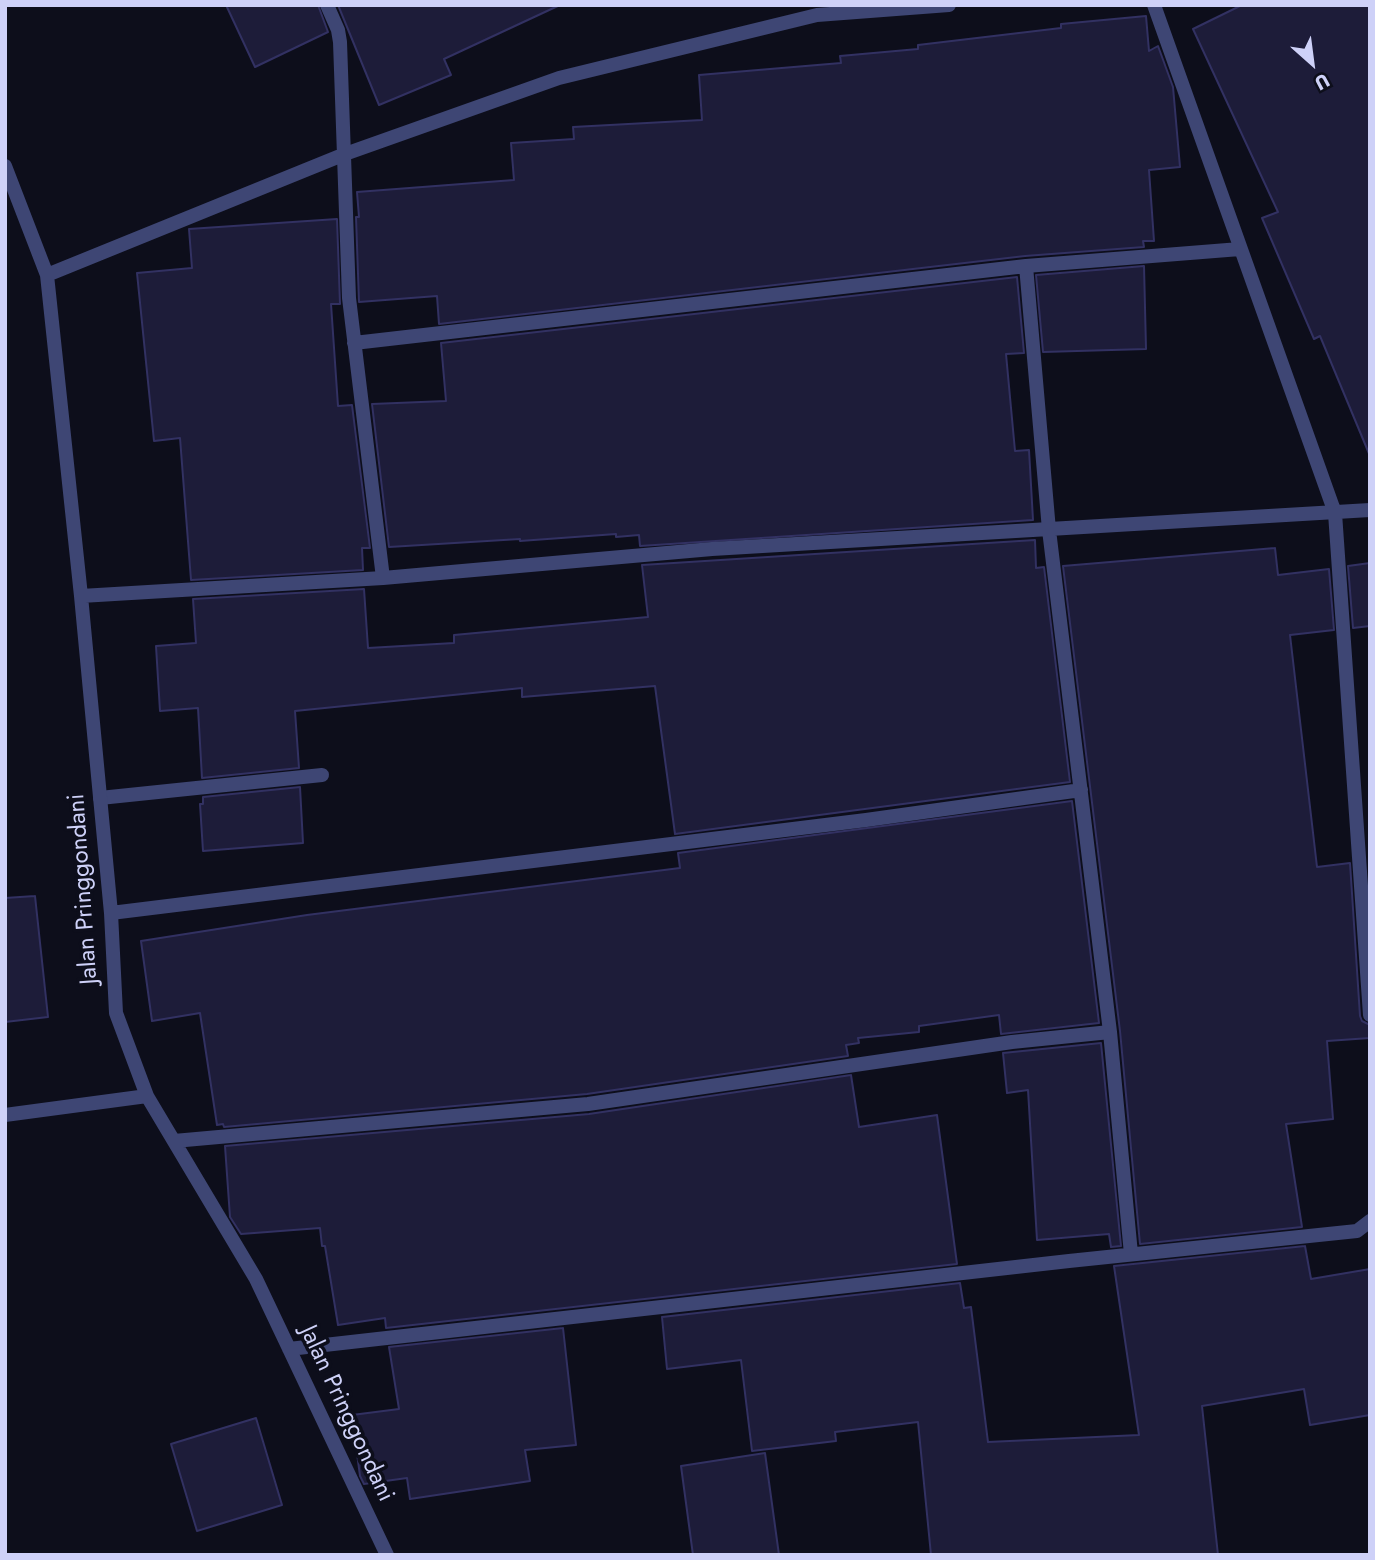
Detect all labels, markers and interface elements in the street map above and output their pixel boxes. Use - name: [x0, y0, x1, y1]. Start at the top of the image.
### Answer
- north arrow: [1277, 28, 1347, 98]
- text: U: [1310, 67, 1334, 97]
- street label: Jalan Pringgondani: [63, 793, 105, 985]
- street label: Jalan Pringgondani: [293, 1321, 399, 1507]

